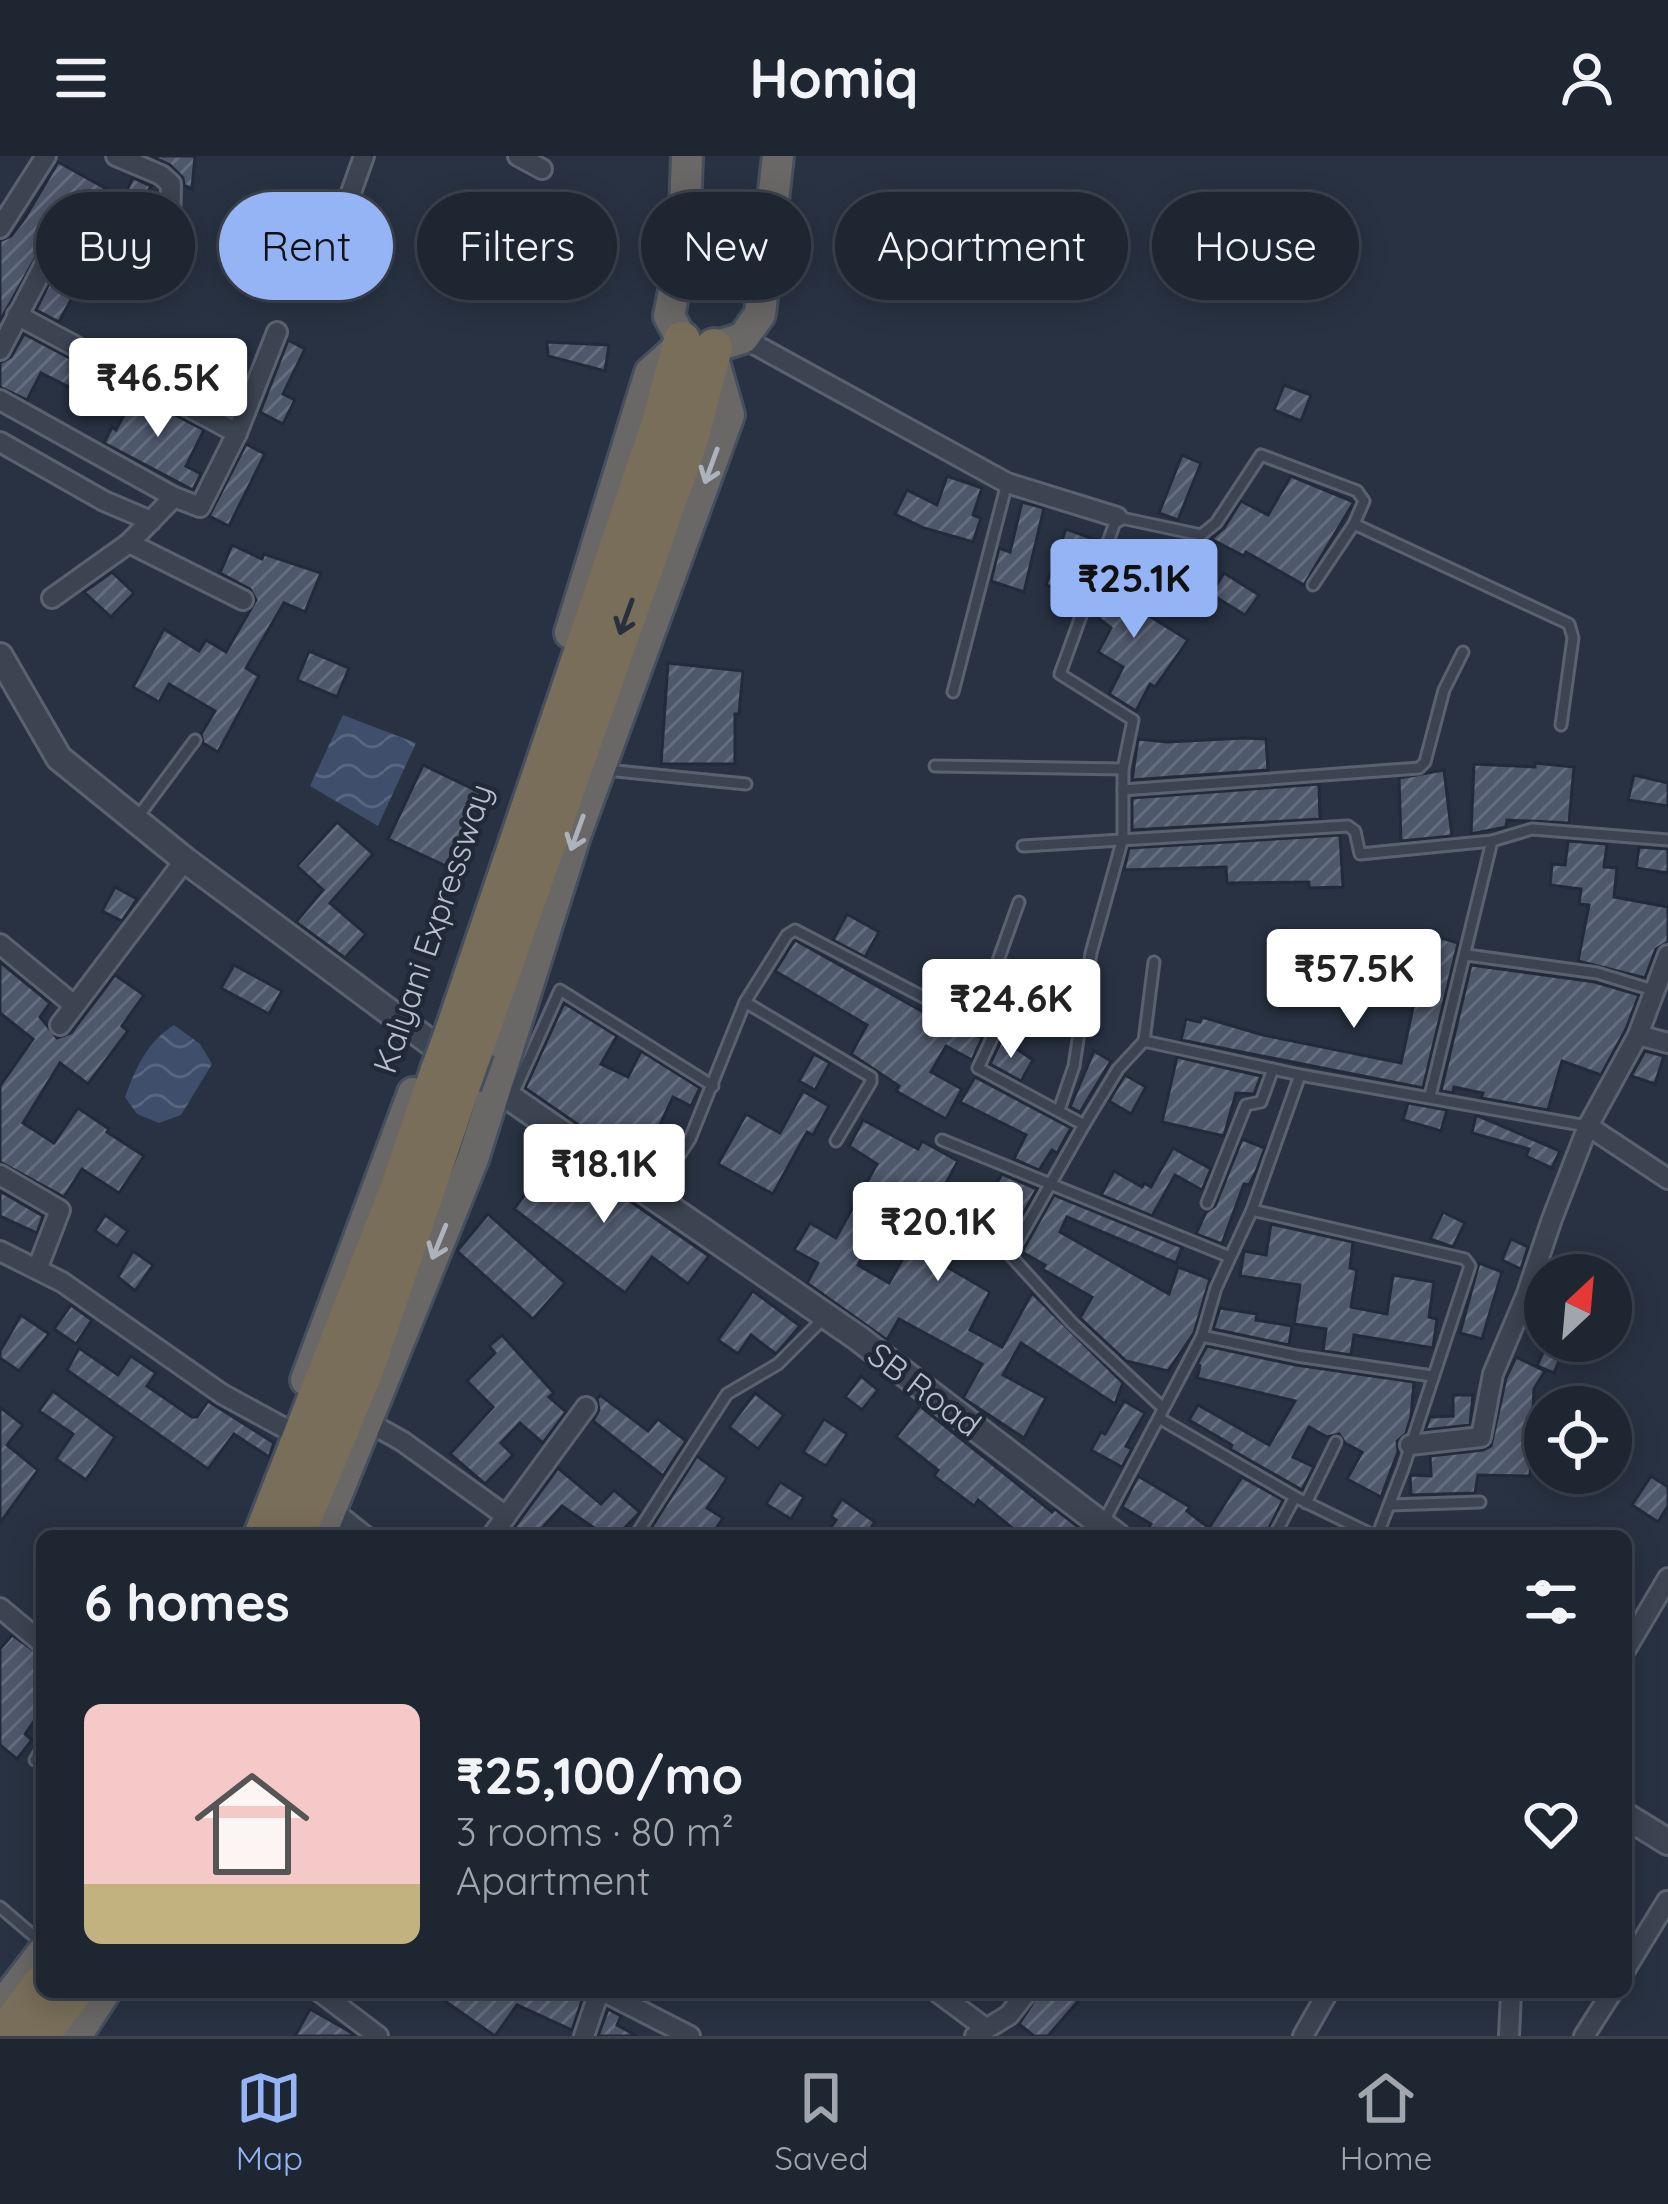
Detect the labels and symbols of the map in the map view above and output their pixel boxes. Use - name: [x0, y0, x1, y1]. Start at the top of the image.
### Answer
- pin: ₹46.5K: [60, 338, 256, 440]
- one-way arrow: [699, 447, 720, 484]
- pin: ₹25.1K: [1036, 539, 1232, 641]
- one-way arrow: [614, 598, 635, 635]
- street label: Kalyani Expressway: [363, 778, 501, 1078]
- one-way arrow: [565, 814, 586, 851]
- pin: ₹57.5K: [1256, 929, 1452, 1031]
- pin: ₹24.6K: [913, 959, 1109, 1061]
- pin: ₹18.1K: [506, 1124, 702, 1226]
- pin: ₹20.1K: [840, 1182, 1036, 1284]
- one-way arrow: [427, 1222, 448, 1259]
- north arrow: [1524, 1254, 1632, 1362]
- street label: SB Road: [860, 1333, 990, 1445]

